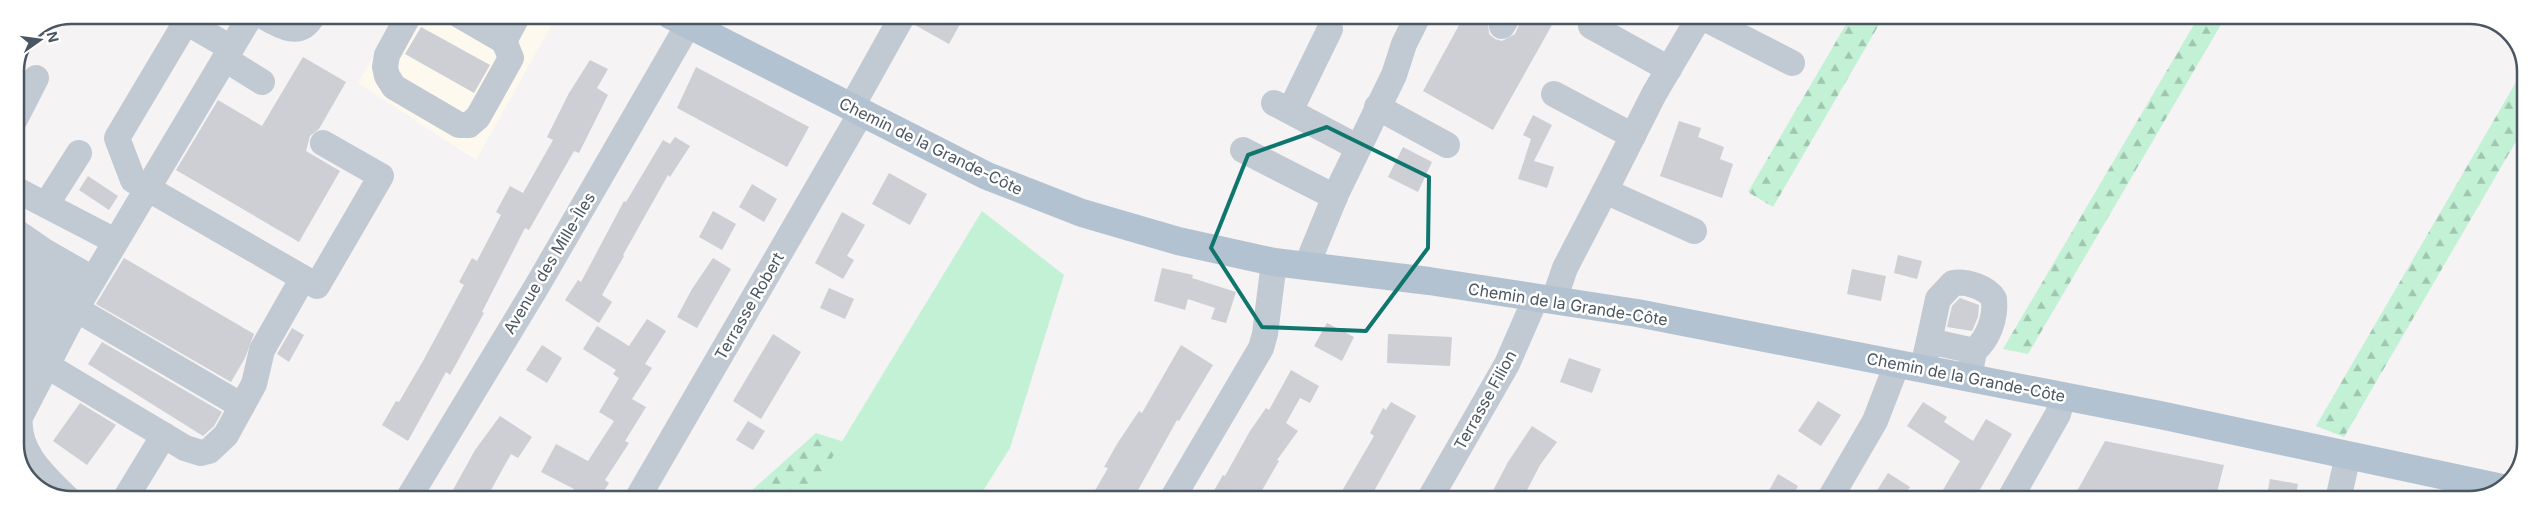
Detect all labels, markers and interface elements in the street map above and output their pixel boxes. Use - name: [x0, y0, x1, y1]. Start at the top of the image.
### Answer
- north arrow: [15, 15, 65, 65]
- text: N: [44, 30, 63, 44]
- street label: Chemin de la Grande-Côte: [836, 93, 1026, 199]
- street label: Avenue des Mille-Îles: [499, 189, 599, 337]
- street label: Terrasse Robert: [710, 249, 788, 363]
- street label: Chemin de la Grande-Côte: [1467, 278, 1669, 330]
- street label: Terrasse Filion: [1449, 347, 1521, 453]
- street label: Chemin de la Grande-Côte: [1865, 348, 2067, 406]

